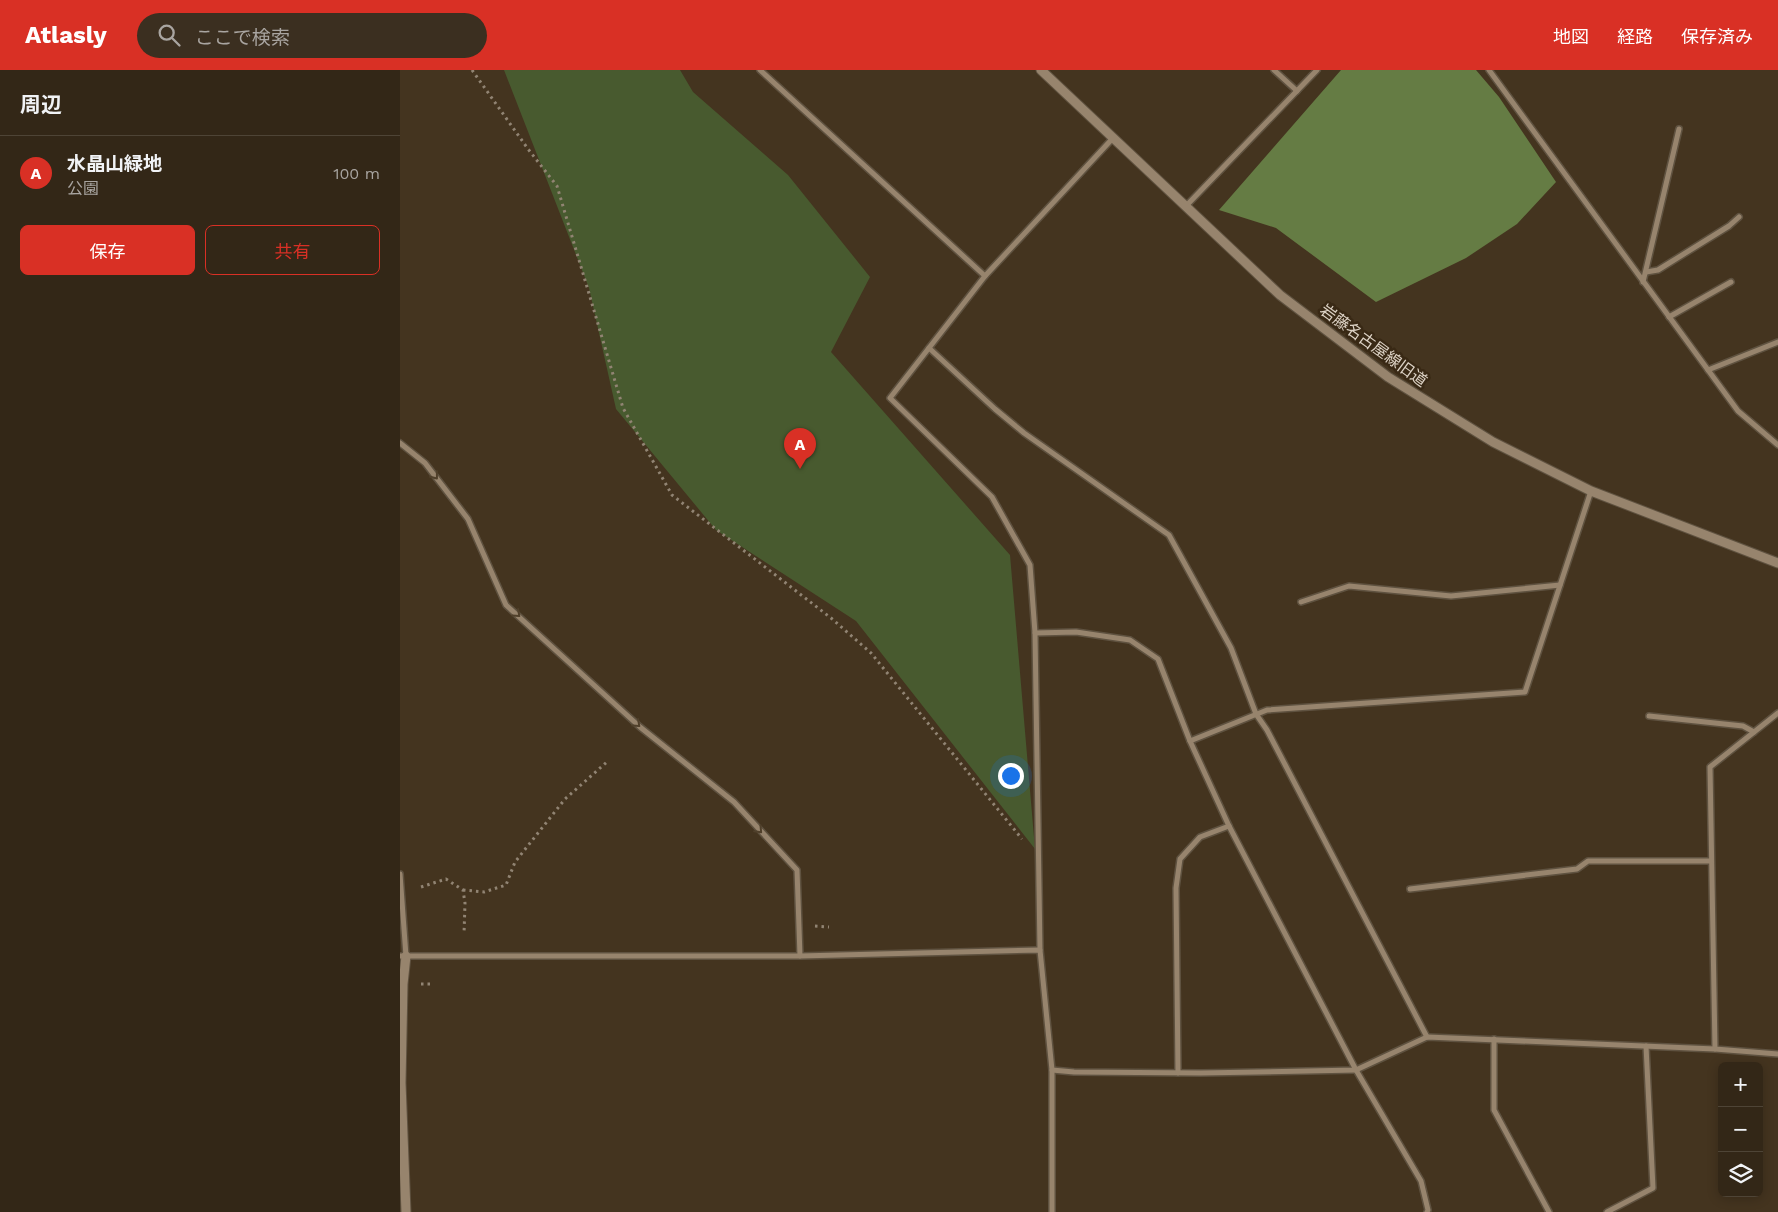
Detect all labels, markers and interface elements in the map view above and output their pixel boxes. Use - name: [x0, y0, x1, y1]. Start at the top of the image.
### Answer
- search box: [137, 13, 487, 58]
- text: Atlasly: [25, 21, 107, 49]
- icon: search: [155, 21, 183, 49]
- text: ここで検索: [195, 26, 290, 49]
- text: 地図: [1553, 26, 1589, 47]
- text: 経路: [1617, 26, 1653, 47]
- text: 保存済み: [1681, 26, 1753, 47]
- text: 周辺: [20, 92, 62, 117]
- text: 水晶山緑地: [67, 152, 162, 175]
- text: A: [31, 164, 41, 183]
- text: 100 m: [333, 164, 380, 183]
- text: 公園: [67, 179, 99, 198]
- button: 保存: [20, 225, 195, 275]
- button: 共有: [205, 225, 380, 275]
- street label: 岩藤名古屋線旧道: [1316, 300, 1431, 391]
- pin: A: [784, 428, 816, 469]
- one-way arrow: [430, 470, 438, 479]
- one-way arrow: [511, 608, 520, 617]
- one-way arrow: [631, 718, 640, 727]
- your location: [998, 763, 1024, 789]
- one-way arrow: [753, 824, 762, 833]
- map controls: [1718, 1062, 1763, 1197]
- button: +: [1718, 1062, 1763, 1107]
- button: −: [1718, 1107, 1763, 1152]
- button: layers: [1718, 1152, 1763, 1197]

